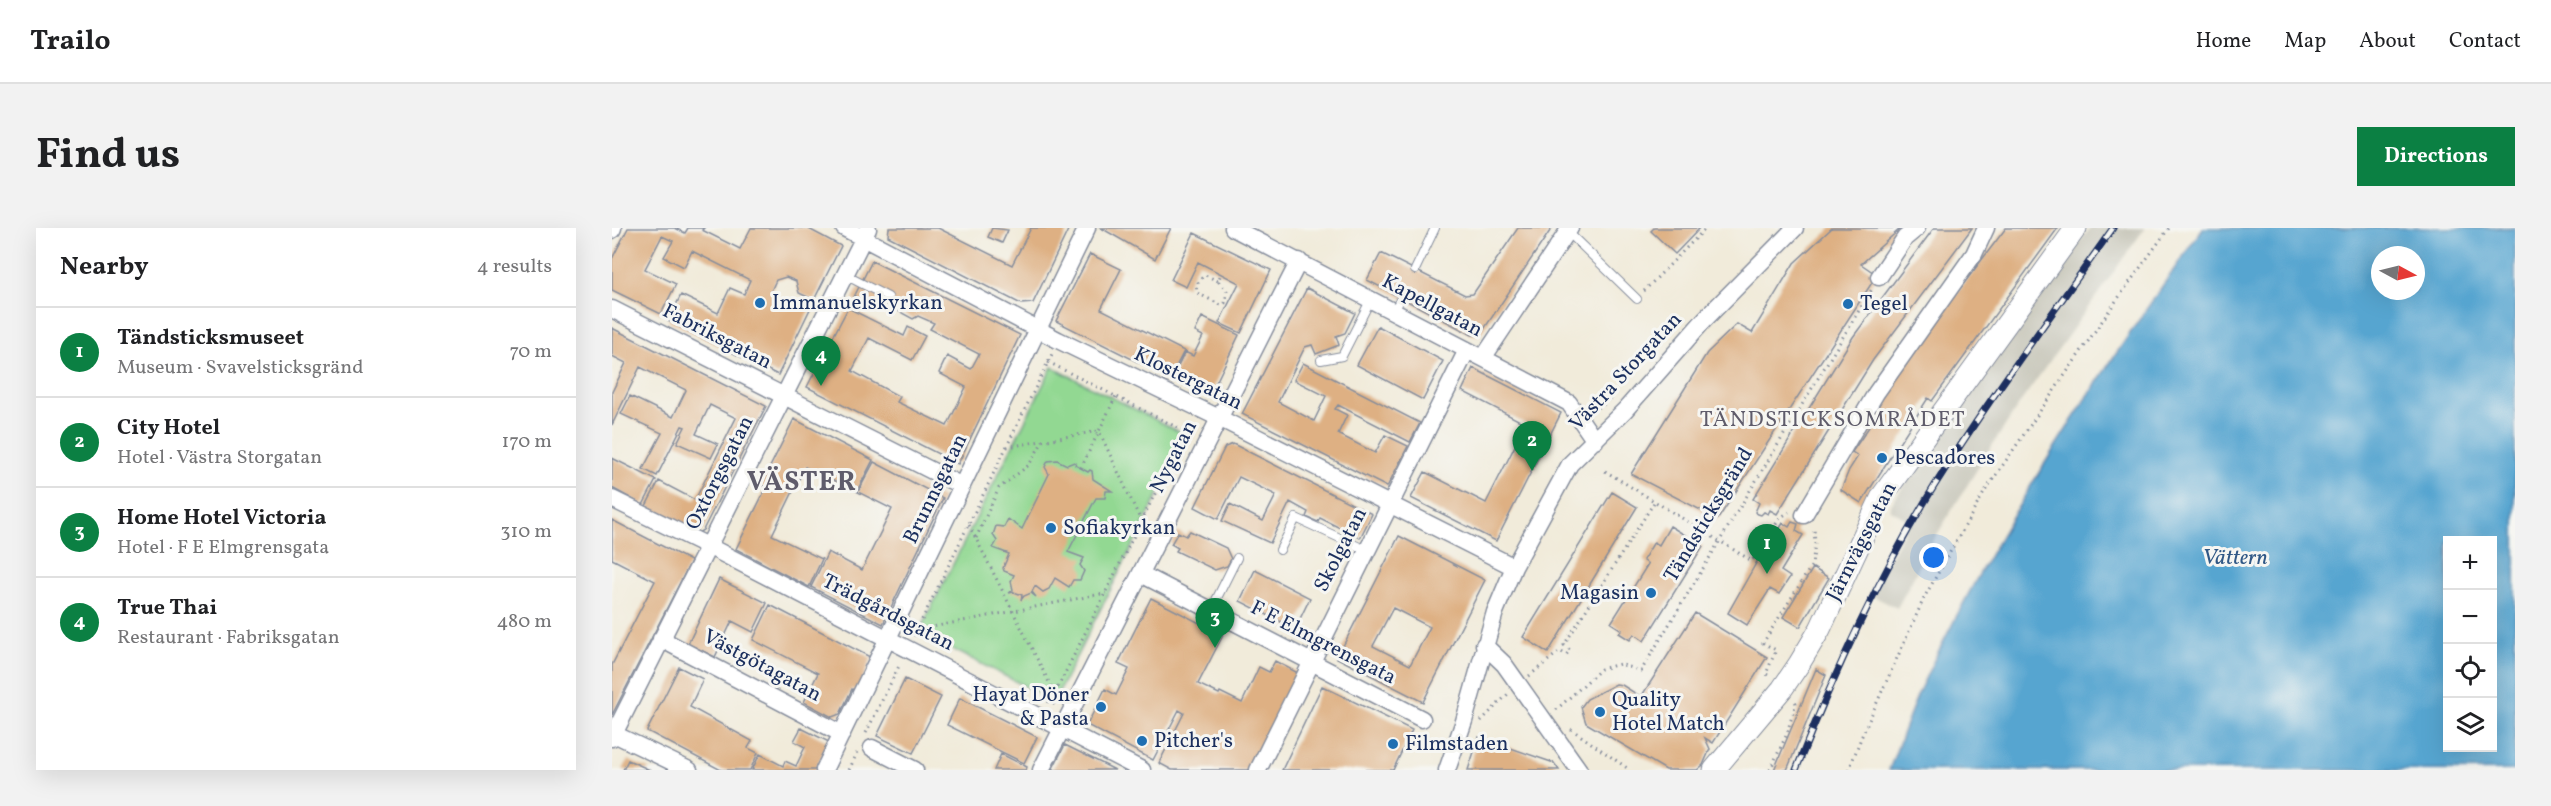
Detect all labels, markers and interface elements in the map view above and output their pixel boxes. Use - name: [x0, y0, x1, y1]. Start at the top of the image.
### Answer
- text: Trailo: [30, 22, 111, 61]
- text: Home: [2196, 27, 2251, 56]
- text: Map: [2284, 27, 2326, 56]
- text: About: [2359, 27, 2416, 56]
- text: Contact: [2449, 27, 2521, 56]
- text: Find us: [36, 127, 180, 186]
- button: Directions: [2357, 127, 2515, 186]
- north arrow: [2371, 246, 2425, 300]
- text: Nearby: [60, 249, 149, 285]
- text: 4 results: [477, 253, 552, 281]
- street label: Kapellgatan: [1376, 267, 1488, 345]
- place label: Immanuelskyrkan: [772, 289, 943, 318]
- place label: Tegel: [1860, 290, 1908, 319]
- marker: Immanuelskyrkan: [753, 296, 767, 310]
- street label: Fabriksgatan: [657, 297, 777, 377]
- marker: Tegel: [1841, 297, 1855, 311]
- street label: Västra Storgatan: [1563, 306, 1689, 438]
- text: Tändsticksmuseet: [117, 323, 304, 354]
- pin: 4: [802, 336, 840, 386]
- text: 1: [75, 338, 84, 366]
- text: 70 m: [509, 338, 552, 366]
- street label: Klostergatan: [1129, 340, 1247, 418]
- text: Museum · Svavelsticksgränd: [117, 354, 364, 382]
- district label: TÄNDSTICKSOMRÅDET: [1700, 405, 1966, 436]
- street label: Oxtorgsgatan: [679, 411, 761, 535]
- text: City Hotel: [117, 413, 220, 444]
- street label: Nygatan: [1143, 416, 1205, 498]
- pin: 2: [1512, 422, 1552, 471]
- text: 2: [74, 428, 85, 456]
- text: 170 m: [502, 428, 552, 456]
- street label: Brunnsgatan: [897, 429, 975, 549]
- street label: Tändsticksgränd: [1657, 442, 1761, 588]
- text: Hotel · Västra Storgatan: [117, 444, 322, 472]
- place label: Pescadores: [1894, 444, 1995, 473]
- marker: Pescadores: [1875, 451, 1889, 465]
- district label: VÄSTER: [747, 464, 857, 502]
- street label: Järnvägsgatan: [1819, 477, 1905, 607]
- text: Home Hotel Victoria: [117, 503, 326, 534]
- street label: Skolgatan: [1307, 503, 1375, 597]
- place label: Sofiakyrkan: [1063, 514, 1175, 543]
- text: 3: [74, 518, 85, 546]
- text: 310 m: [500, 518, 552, 546]
- marker: Sofiakyrkan: [1044, 521, 1058, 535]
- pin: 1: [1748, 524, 1786, 574]
- text: Hotel · F E Elmgrensgata: [117, 534, 329, 562]
- map controls: [2443, 536, 2497, 752]
- button: +: [2443, 536, 2497, 590]
- your location: [1919, 543, 1948, 572]
- water label: Vättern: [2202, 543, 2268, 574]
- street label: Trädgårdsgatan: [817, 567, 959, 659]
- place label: Magasin: [1560, 579, 1639, 608]
- marker: Magasin: [1644, 586, 1658, 600]
- button: −: [2443, 590, 2497, 644]
- text: True Thai: [117, 593, 217, 624]
- street label: F E Elmgrensgata: [1245, 594, 1401, 692]
- pin: 3: [1196, 598, 1234, 648]
- text: 4: [73, 608, 86, 636]
- text: 480 m: [497, 608, 552, 636]
- street label: Västgötagatan: [697, 623, 827, 709]
- text: Restaurant · Fabriksgatan: [117, 624, 340, 652]
- button: locate: [2443, 644, 2497, 698]
- place label: Hayat Döner & Pasta: [972, 681, 1089, 734]
- place label: Quality Hotel Match: [1612, 686, 1725, 739]
- button: layers: [2443, 698, 2497, 752]
- marker: Hayat Döner & Pasta: [1094, 700, 1108, 714]
- marker: Quality Hotel Match: [1593, 705, 1607, 719]
- place label: Pitcher's: [1154, 727, 1233, 756]
- place label: Filmstaden: [1405, 730, 1509, 759]
- marker: Pitcher's: [1135, 734, 1149, 748]
- marker: Filmstaden: [1386, 737, 1400, 751]

